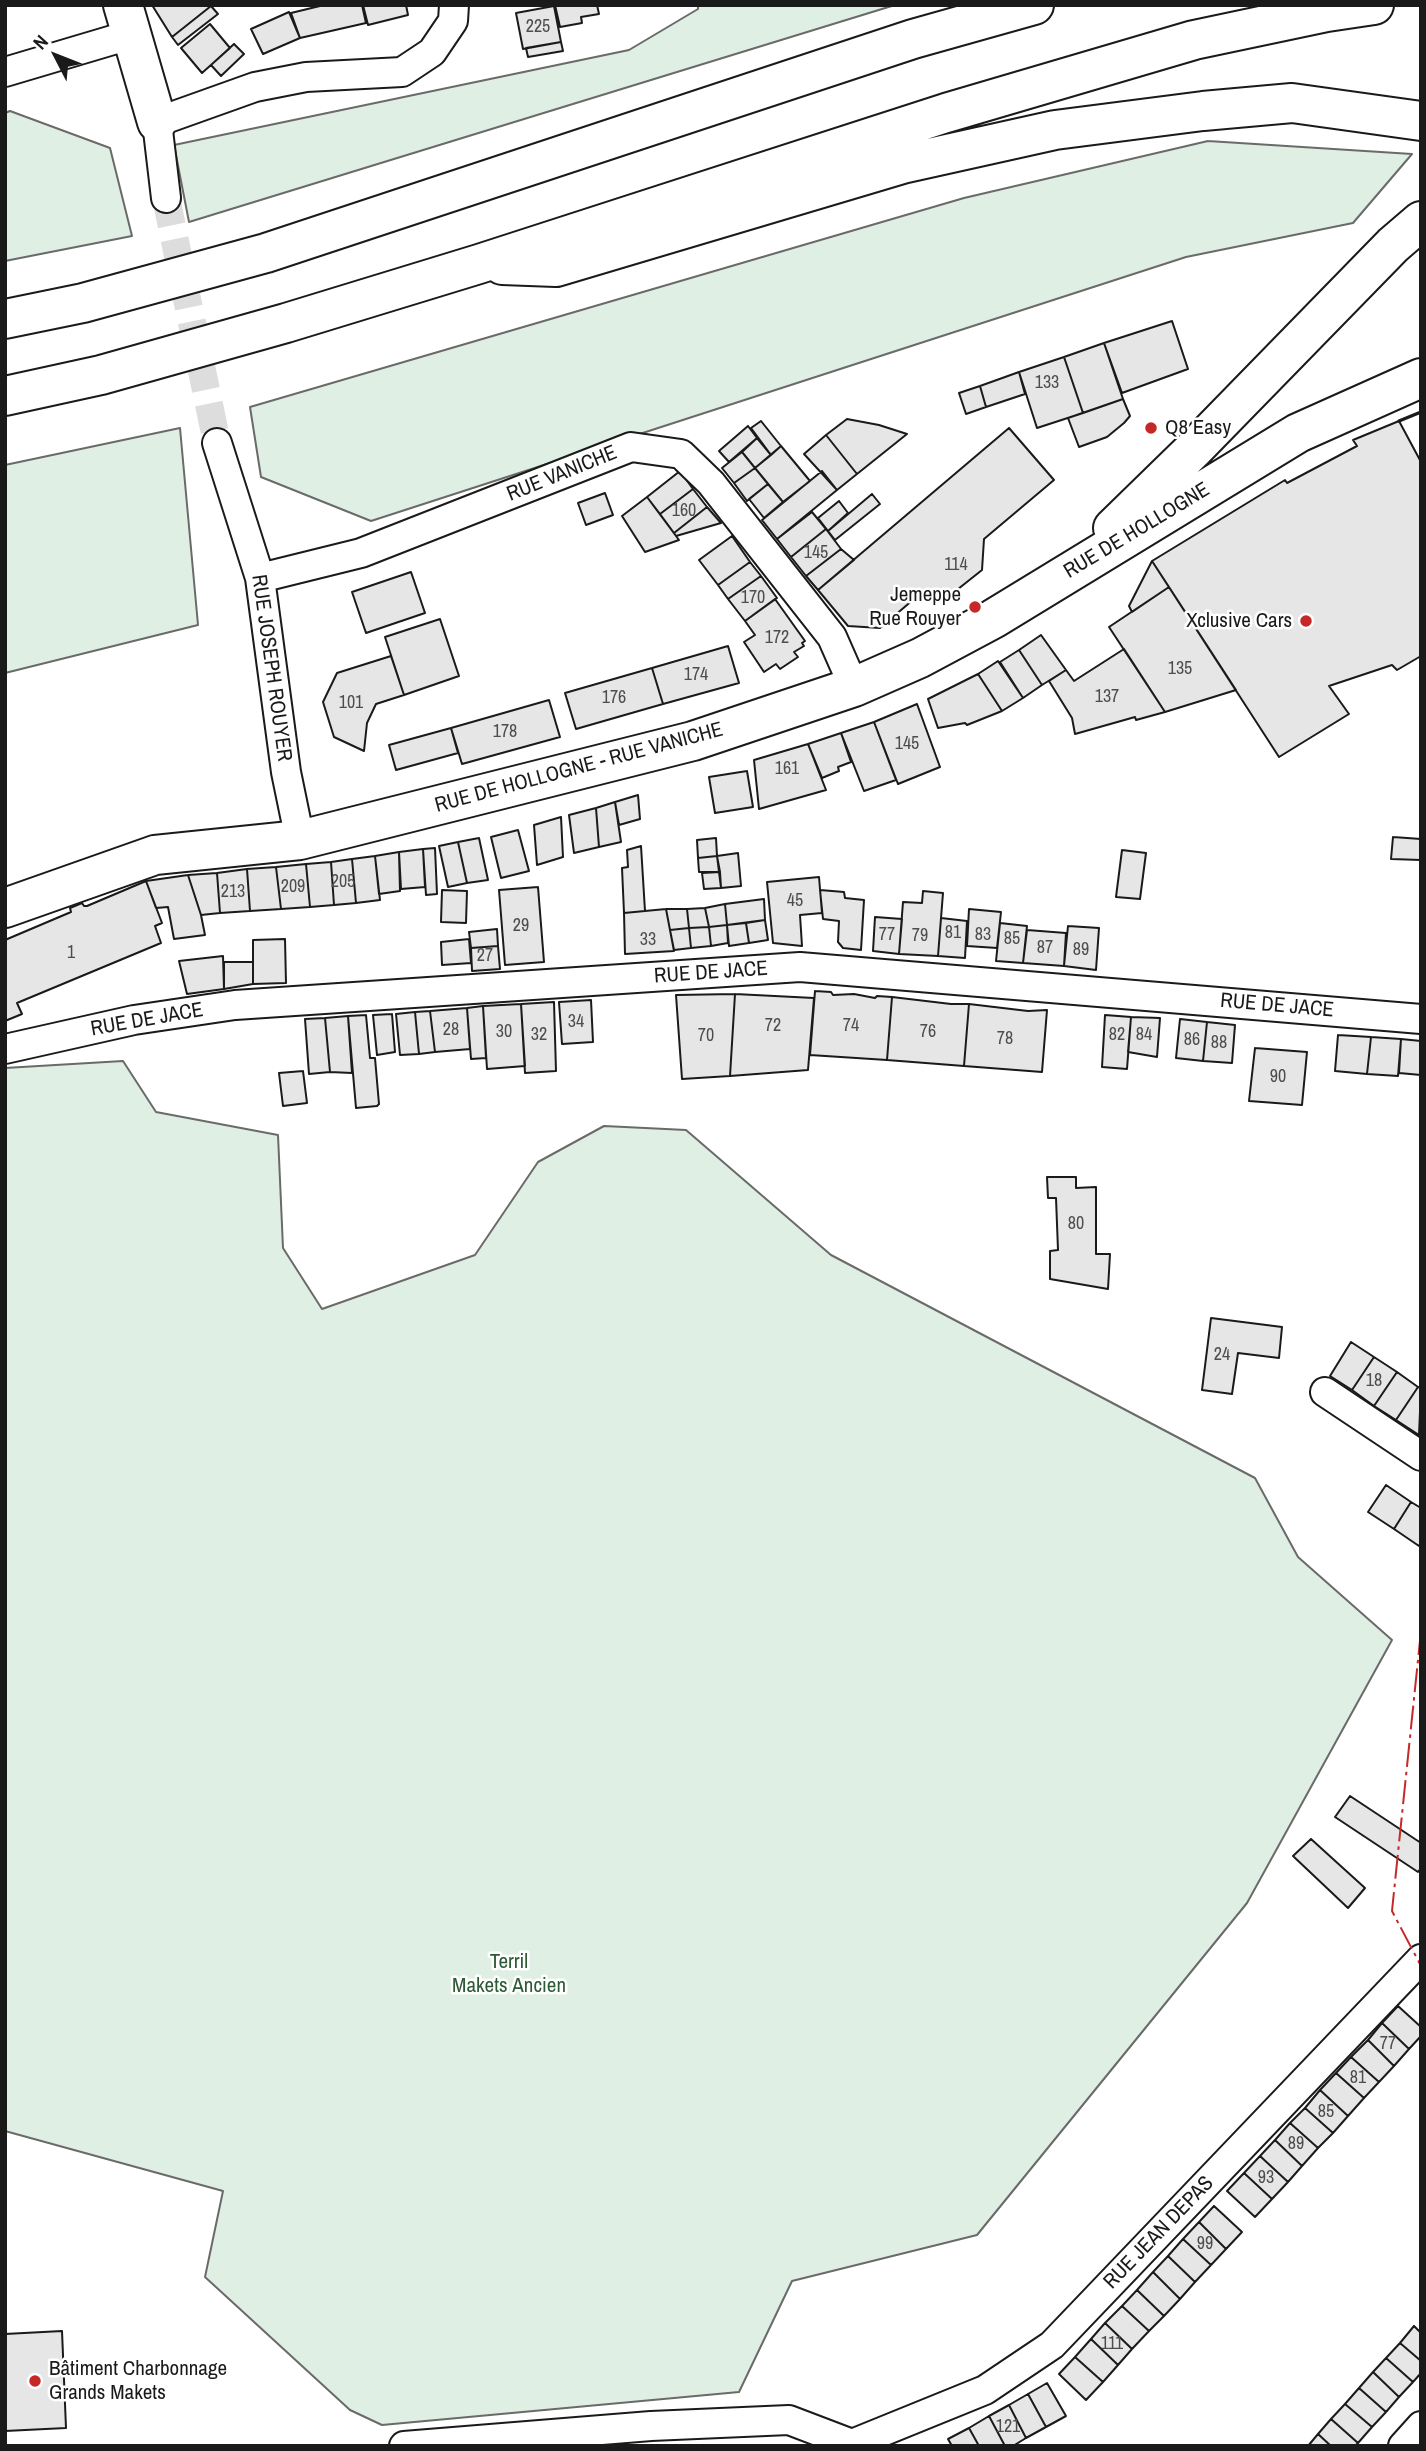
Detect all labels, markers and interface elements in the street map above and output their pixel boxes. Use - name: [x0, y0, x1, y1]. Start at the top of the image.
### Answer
- house number: 225: [526, 16, 550, 38]
- north arrow: [21, 21, 91, 91]
- text: N: [27, 29, 54, 55]
- house number: 133: [1035, 372, 1059, 394]
- place label: Q8 Easy: [1165, 415, 1231, 441]
- marker: Q8 Easy: [1143, 420, 1159, 436]
- street label: RUE VANICHE: [503, 441, 621, 507]
- street label: RUE DE HOLLOGNE: [1060, 478, 1214, 584]
- house number: 160: [672, 500, 696, 522]
- house number: 145: [804, 542, 828, 564]
- house number: 114: [944, 554, 968, 576]
- street label: RUE JOSEPH ROUYER: [245, 573, 297, 763]
- place label: Jemeppe Rue Rouyer: [869, 582, 961, 632]
- house number: 170: [741, 587, 765, 609]
- marker: Jemeppe Rue Rouyer: [967, 599, 983, 615]
- place label: Xclusive Cars: [1186, 608, 1292, 634]
- marker: Xclusive Cars: [1298, 613, 1314, 629]
- house number: 172: [765, 627, 789, 649]
- house number: 135: [1168, 658, 1192, 680]
- house number: 174: [684, 664, 708, 686]
- house number: 137: [1095, 686, 1119, 708]
- house number: 176: [602, 687, 626, 709]
- house number: 101: [339, 692, 363, 714]
- street label: RUE DE HOLLOGNE - RUE VANICHE: [432, 717, 726, 819]
- house number: 178: [493, 721, 517, 743]
- house number: 145: [895, 733, 919, 755]
- house number: 161: [775, 758, 799, 780]
- house number: 205: [331, 871, 355, 893]
- house number: 209: [281, 876, 305, 898]
- house number: 213: [221, 881, 245, 903]
- house number: 45: [787, 890, 803, 912]
- house number: 29: [513, 915, 529, 937]
- house number: 81: [945, 922, 961, 944]
- house number: 77: [879, 924, 895, 946]
- house number: 83: [975, 924, 991, 946]
- house number: 79: [912, 925, 928, 947]
- house number: 85: [1004, 928, 1020, 950]
- house number: 33: [640, 929, 656, 951]
- house number: 87: [1037, 937, 1053, 959]
- house number: 89: [1073, 939, 1089, 961]
- house number: 1: [67, 942, 75, 964]
- house number: 27: [477, 945, 493, 967]
- street label: RUE DE JACE: [653, 956, 769, 990]
- street label: RUE DE JACE: [1219, 988, 1335, 1024]
- street label: RUE DE JACE: [89, 998, 205, 1042]
- house number: 34: [568, 1011, 584, 1033]
- house number: 72: [765, 1015, 781, 1037]
- house number: 74: [843, 1015, 859, 1037]
- house number: 28: [443, 1019, 459, 1041]
- house number: 30: [496, 1021, 512, 1043]
- house number: 76: [920, 1021, 936, 1043]
- house number: 32: [531, 1024, 547, 1046]
- house number: 82: [1109, 1024, 1125, 1046]
- house number: 84: [1136, 1024, 1152, 1046]
- house number: 70: [698, 1025, 714, 1047]
- house number: 78: [997, 1028, 1013, 1050]
- house number: 86: [1184, 1029, 1200, 1051]
- house number: 88: [1211, 1032, 1227, 1054]
- house number: 90: [1270, 1066, 1286, 1088]
- house number: 80: [1068, 1213, 1084, 1235]
- house number: 24: [1214, 1344, 1230, 1366]
- house number: 18: [1366, 1370, 1382, 1392]
- park label: Terril Makets Ancien: [452, 1949, 566, 1999]
- house number: 77: [1380, 2033, 1396, 2055]
- house number: 81: [1350, 2067, 1366, 2089]
- house number: 85: [1318, 2101, 1334, 2123]
- house number: 89: [1288, 2133, 1304, 2155]
- house number: 93: [1258, 2167, 1274, 2189]
- street label: RUE JEAN DEPAS: [1099, 2171, 1219, 2295]
- house number: 99: [1197, 2233, 1213, 2255]
- house number: 111: [1101, 2333, 1123, 2355]
- place label: Bâtiment Charbonnage Grands Makets: [49, 2356, 227, 2406]
- marker: Bâtiment Charbonnage Grands Makets: [27, 2373, 43, 2389]
- house number: 121: [996, 2416, 1020, 2438]

